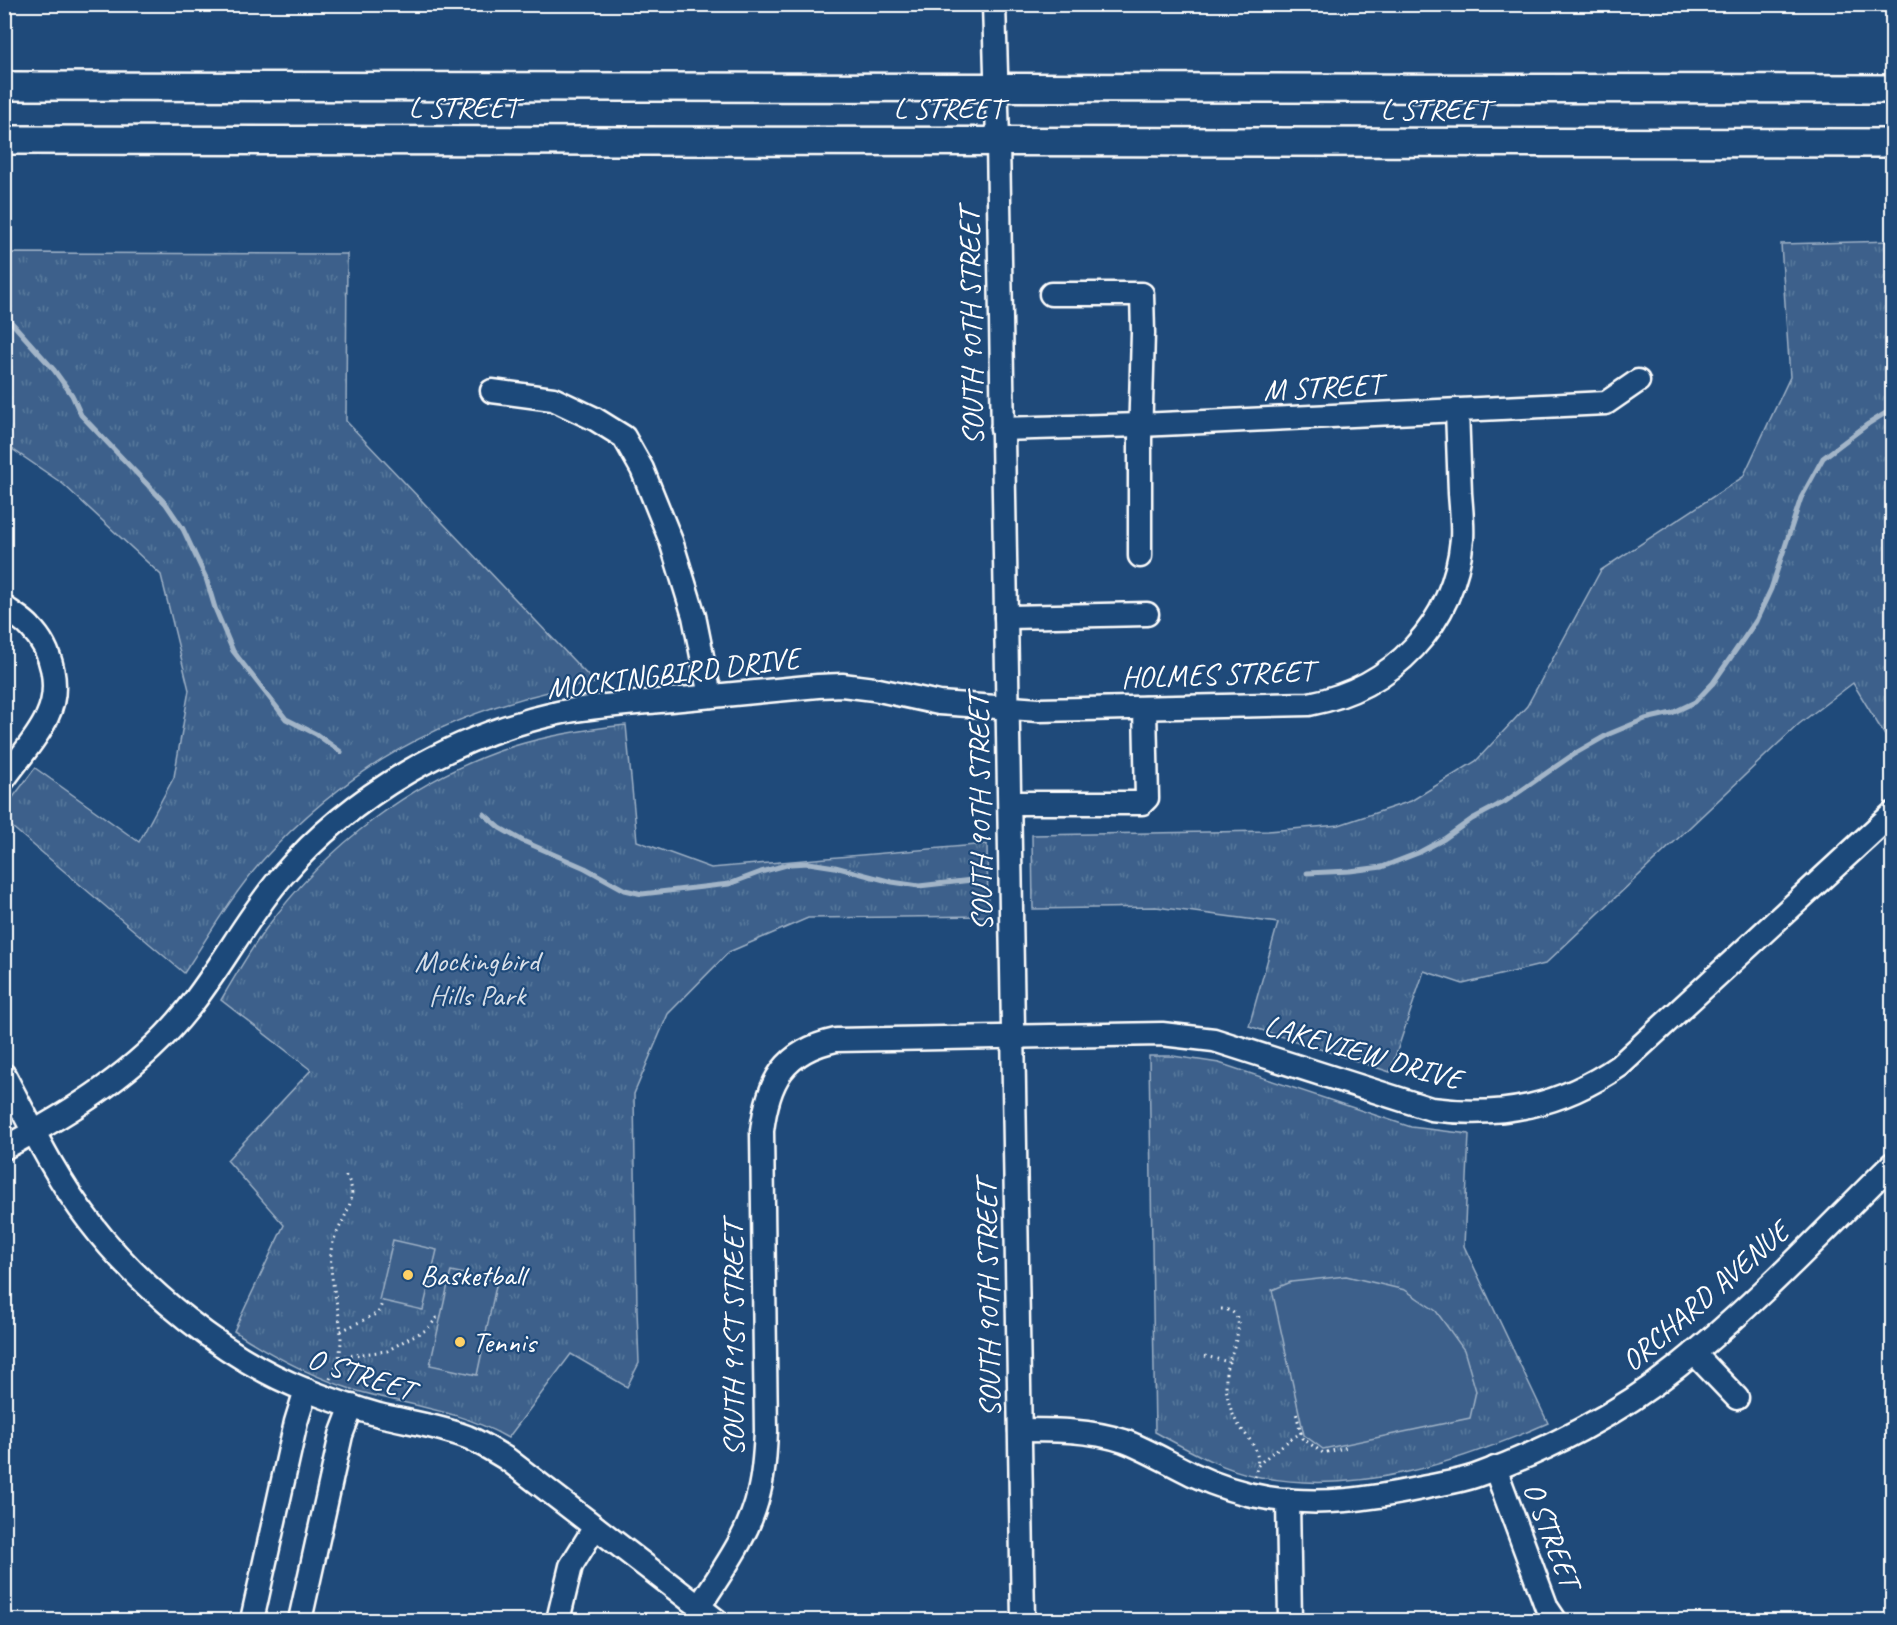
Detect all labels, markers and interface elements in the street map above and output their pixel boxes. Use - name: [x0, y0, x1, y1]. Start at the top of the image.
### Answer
- street label: L STREET: [408, 88, 525, 126]
- street label: L STREET: [893, 89, 1010, 127]
- street label: L STREET: [1380, 90, 1497, 128]
- street label: SOUTH 90TH STREET: [950, 201, 992, 446]
- street label: M STREET: [1262, 365, 1389, 409]
- street label: MOCKINGBIRD DRIVE: [545, 638, 805, 707]
- street label: HOLMES STREET: [1120, 651, 1321, 696]
- street label: SOUTH 90TH STREET: [959, 687, 1001, 932]
- park label: Mockingbird Hills Park: [415, 942, 544, 1014]
- street label: LAKEVIEW DRIVE: [1260, 1006, 1469, 1099]
- street label: SOUTH 90TH STREET: [967, 1173, 1009, 1418]
- street label: ORCHARD AVENUE: [1613, 1210, 1799, 1379]
- street label: SOUTH 91ST STREET: [714, 1215, 752, 1456]
- place label: Basketball: [420, 1256, 530, 1294]
- marker: Basketball: [401, 1268, 415, 1282]
- place label: Tennis: [472, 1323, 538, 1361]
- marker: Tennis: [453, 1335, 467, 1349]
- street label: O STREET: [303, 1339, 425, 1411]
- street label: O STREET: [1515, 1477, 1592, 1599]

